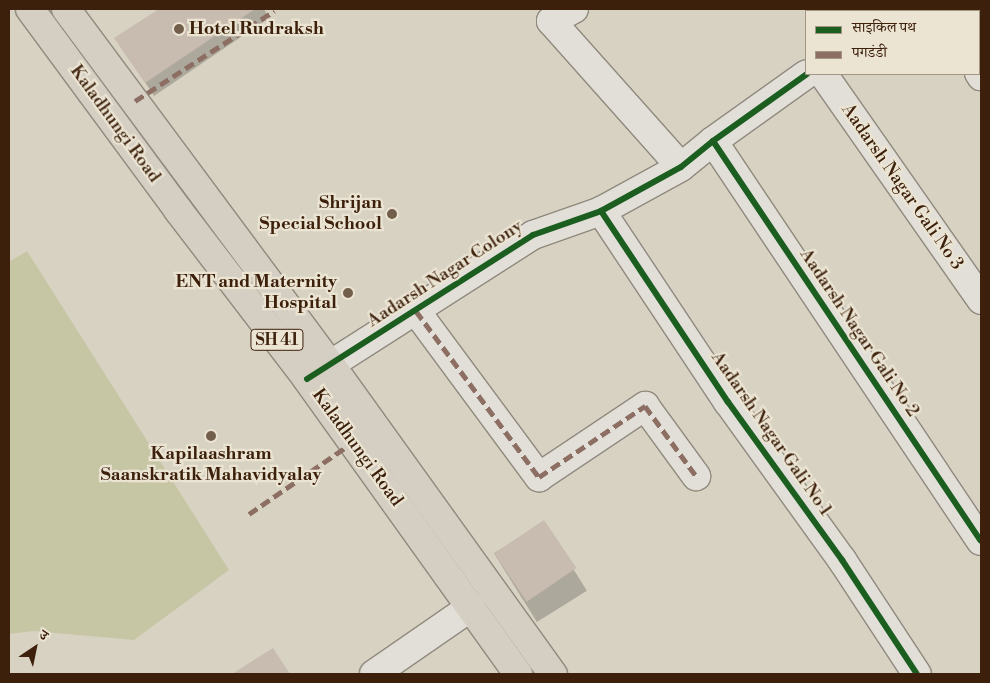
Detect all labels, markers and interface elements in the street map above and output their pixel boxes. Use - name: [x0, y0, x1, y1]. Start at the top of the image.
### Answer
- legend: [805, 10, 980, 75]
- place label: Hotel Rudraksh: [189, 18, 324, 40]
- text: साइकिल पथ: [852, 18, 916, 37]
- marker: Hotel Rudraksh: [173, 23, 185, 35]
- text: पगडंडी: [852, 43, 887, 62]
- street label: Kaladhungi Road: [65, 61, 165, 187]
- street label: Aadarsh Nagar Gali No 3: [836, 100, 968, 274]
- place label: Shrijan Special School: [259, 193, 382, 235]
- marker: Shrijan Special School: [386, 208, 398, 220]
- street label: Aadarsh Nagar Colony: [363, 216, 527, 332]
- street label: Aadarsh Nagar Gali No 2: [795, 245, 923, 421]
- place label: ENT and Maternity Hospital: [176, 272, 337, 314]
- marker: ENT and Maternity Hospital: [341, 286, 355, 300]
- road number: SH 41: [250, 326, 304, 354]
- street label: Aadarsh Nagar Gali No 1: [706, 348, 836, 520]
- street label: Kaladhungi Road: [307, 385, 407, 511]
- marker: Kapilaashram Saanskratik Mahavidyalay: [205, 430, 217, 442]
- place label: Kapilaashram Saanskratik Mahavidyalay: [100, 444, 322, 486]
- north arrow: [10, 623, 60, 673]
- text: उ: [35, 626, 51, 645]

